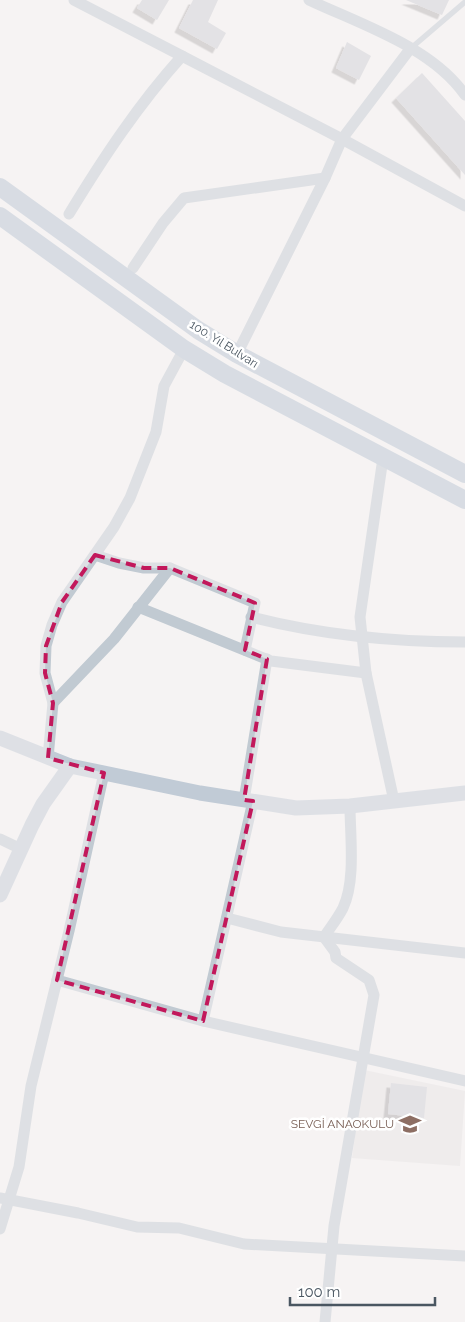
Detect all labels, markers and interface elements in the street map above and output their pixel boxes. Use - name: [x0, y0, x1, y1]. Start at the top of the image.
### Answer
- street label: 100. Yıl Bulvarı: [187, 317, 261, 371]
- school or university icon: SEVGİ ANAOKULU: [397, 1111, 423, 1137]
- place label: SEVGİ ANAOKULU: [291, 1117, 394, 1131]
- scale bar: [290, 1274, 435, 1306]
- text: 100 m: [298, 1283, 340, 1301]

